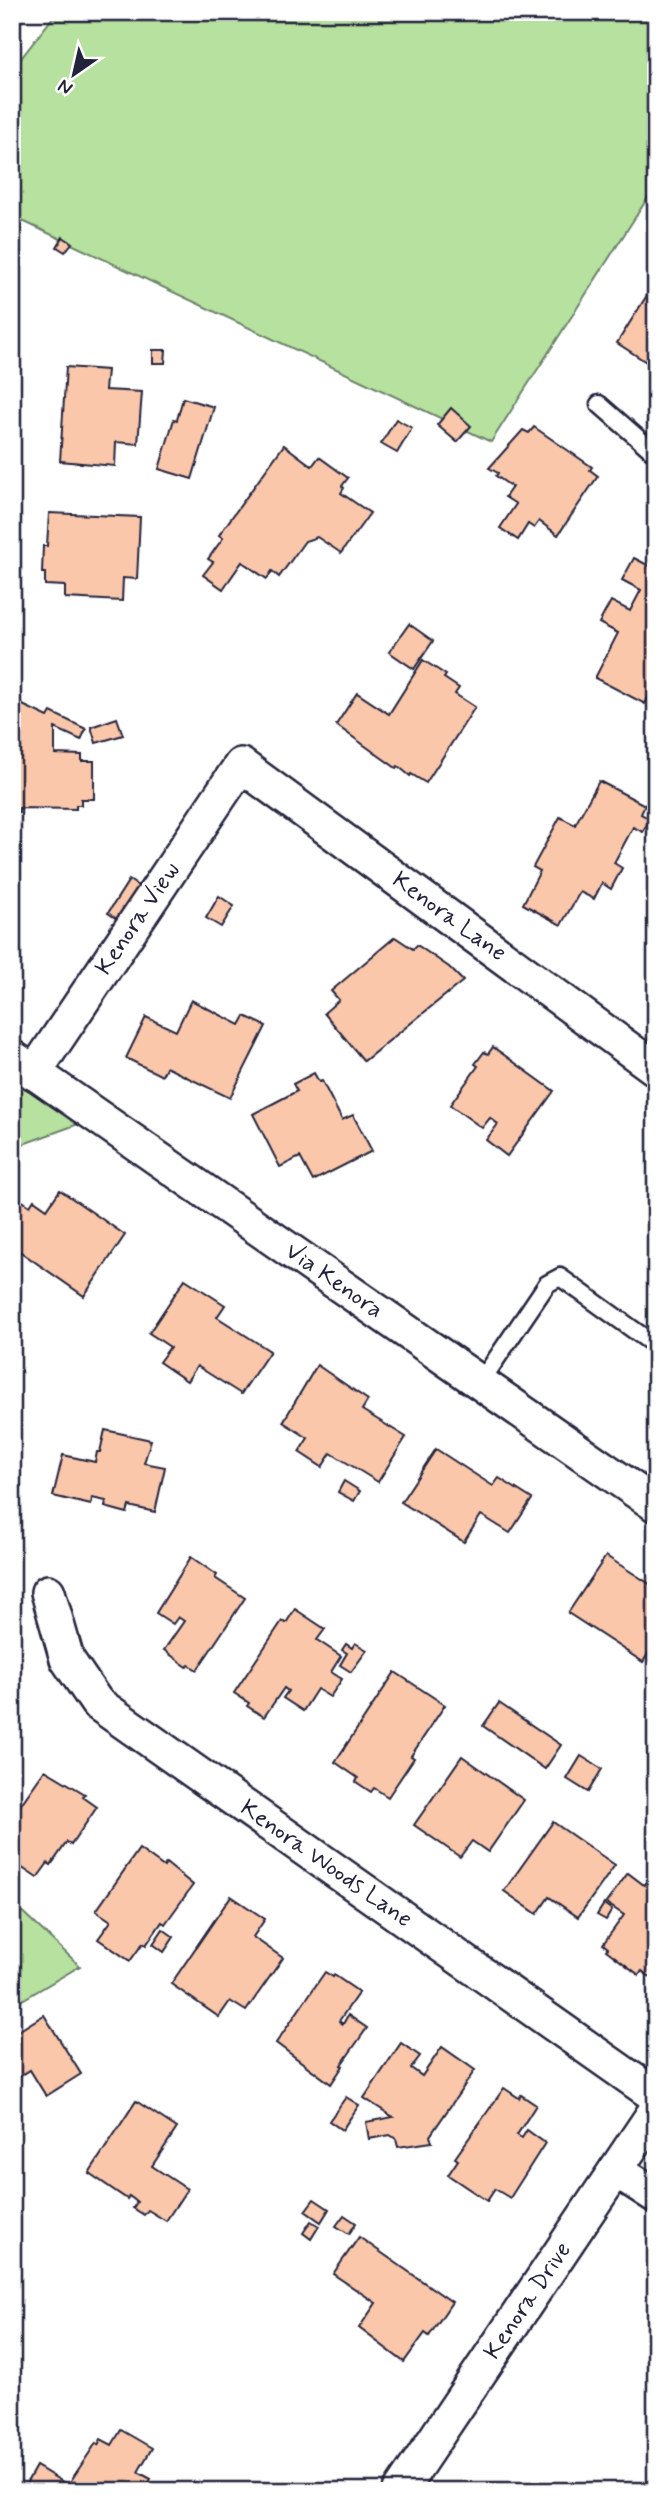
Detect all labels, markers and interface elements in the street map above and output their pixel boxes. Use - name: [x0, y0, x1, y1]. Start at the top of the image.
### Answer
- north arrow: [38, 38, 108, 108]
- text: N: [53, 73, 78, 101]
- street label: Kenora View: [89, 856, 187, 982]
- street label: Kenora Lane: [386, 865, 512, 969]
- street label: Via Kenora: [279, 1236, 389, 1326]
- street label: Kenora Woods Lane: [234, 1793, 418, 1935]
- street label: Kenora Drive: [477, 2236, 579, 2366]

